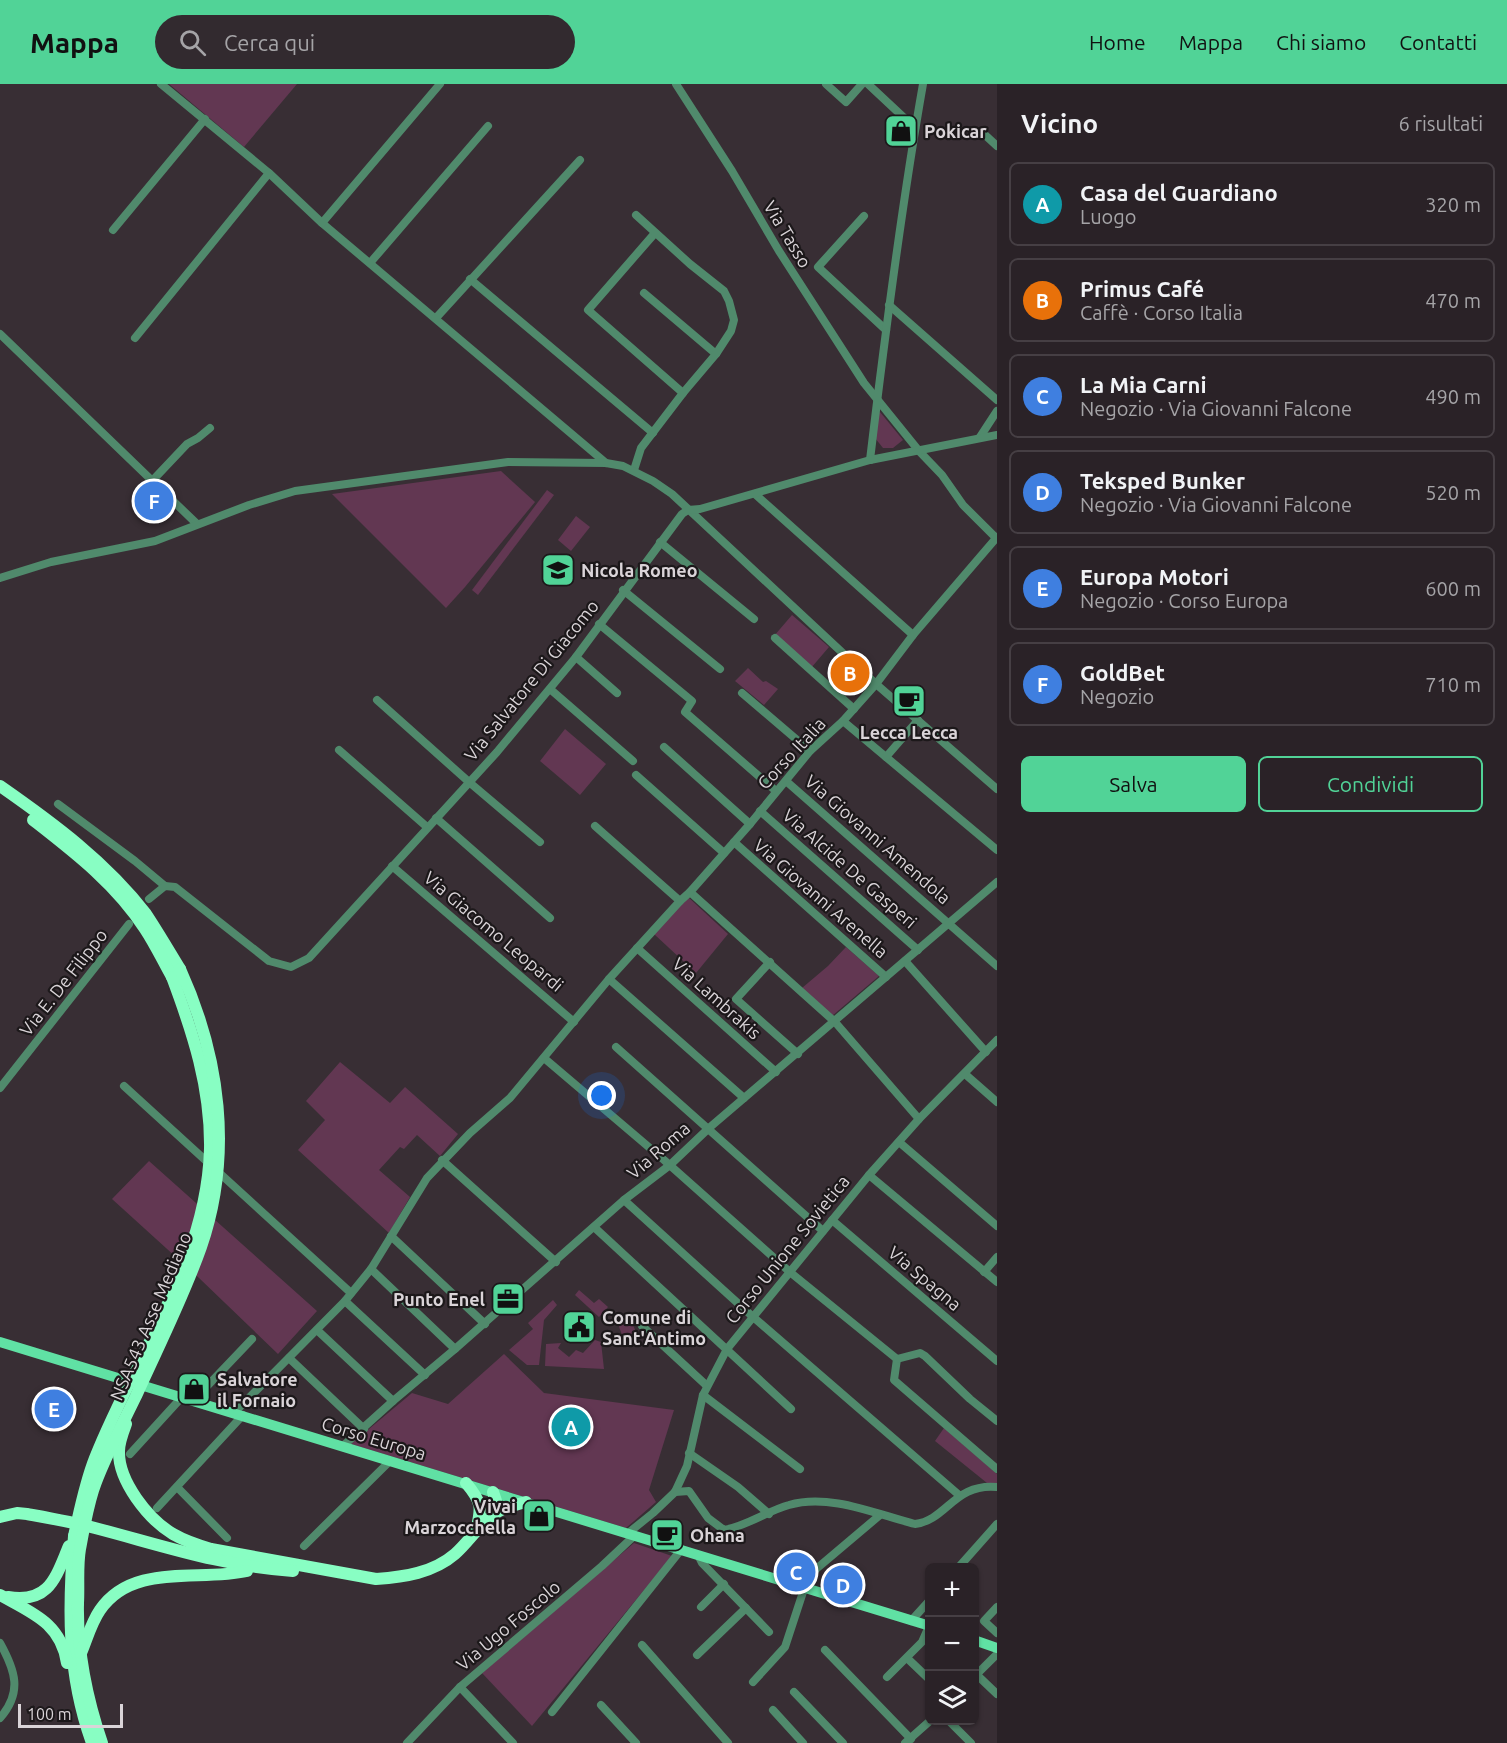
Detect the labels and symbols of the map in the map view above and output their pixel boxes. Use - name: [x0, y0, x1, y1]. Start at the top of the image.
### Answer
- shop icon: Pokicar: [883, 113, 919, 149]
- place label: Pokicar: [924, 121, 987, 141]
- street label: Via Tasso: [760, 197, 816, 271]
- pin: F: [134, 478, 174, 524]
- school or university icon: Nicola Romeo: [540, 552, 576, 588]
- place label: Nicola Romeo: [581, 560, 697, 580]
- street label: Via Salvatore Di Giacomo: [460, 595, 602, 765]
- pin: B: [830, 650, 870, 696]
- cafe icon: Lecca Lecca: [891, 683, 927, 719]
- street label: Corso Italia: [753, 713, 829, 793]
- place label: Lecca Lecca: [860, 722, 958, 742]
- street label: Via Giovanni Amendola: [801, 770, 955, 908]
- street label: Via Alcide De Gasperi: [779, 804, 921, 932]
- street label: Via Giovanni Arenella: [750, 834, 892, 962]
- street label: Via Giacomo Leopardi: [420, 867, 568, 995]
- street label: Via E. De Filippo: [15, 925, 111, 1039]
- street label: Via Lambrakis: [669, 953, 765, 1043]
- your location: [587, 1081, 616, 1110]
- street label: Via Roma: [623, 1117, 693, 1183]
- street label: Corso Unione Sovietica: [721, 1171, 853, 1327]
- street label: NSA543 Asse Mediano: [105, 1229, 195, 1403]
- street label: Via Spagna: [885, 1242, 965, 1314]
- office icon: Punto Enel: [490, 1281, 526, 1317]
- place label: Punto Enel: [393, 1289, 486, 1309]
- place label: Comune di Sant'Antimo: [602, 1307, 706, 1348]
- public building icon: Comune di Sant'Antimo: [561, 1309, 597, 1345]
- place label: Salvatore il Fornaio: [217, 1369, 298, 1410]
- shop icon: Salvatore il Fornaio: [176, 1371, 212, 1407]
- pin: E: [34, 1386, 74, 1432]
- pin: A: [552, 1404, 590, 1450]
- street label: Corso Europa: [319, 1413, 429, 1463]
- place label: Vivai Marzocchella: [404, 1496, 516, 1537]
- shop icon: Vivai Marzocchella: [521, 1498, 557, 1534]
- cafe icon: Ohana: [649, 1517, 685, 1553]
- place label: Ohana: [690, 1525, 745, 1545]
- pin: C: [776, 1550, 816, 1594]
- pin: D: [824, 1562, 862, 1608]
- street label: Via Ugo Foscolo: [452, 1576, 564, 1674]
- scale bar: [18, 1701, 123, 1728]

